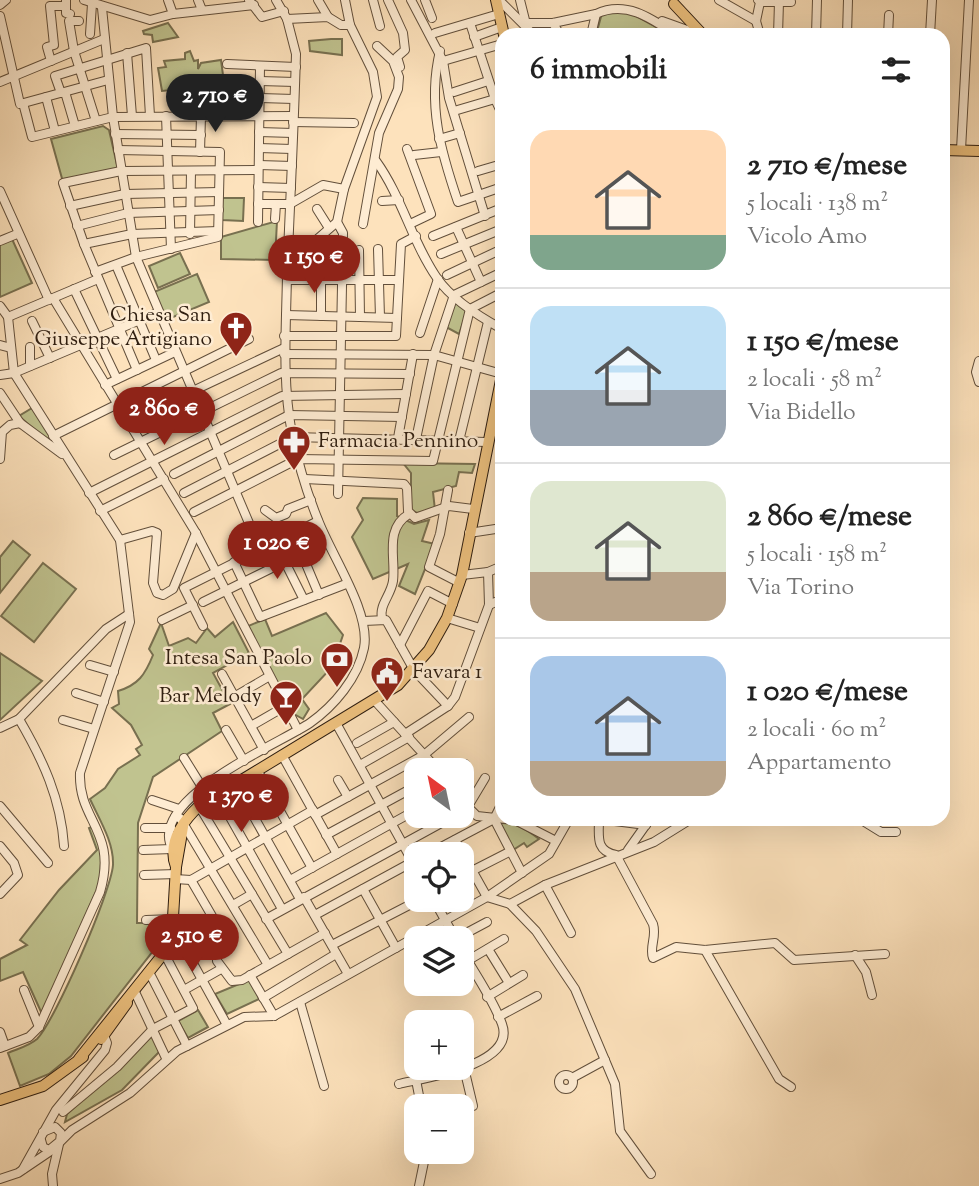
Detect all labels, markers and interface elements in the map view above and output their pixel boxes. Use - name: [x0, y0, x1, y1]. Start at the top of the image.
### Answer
- text: 6 immobili: [530, 49, 667, 92]
- icon: filters: [877, 51, 915, 89]
- pin: 2 710 €: [150, 74, 280, 134]
- text: 2 710 €: [182, 80, 248, 113]
- text: 2 710 €/mese: [747, 145, 907, 188]
- icon: home: [586, 158, 670, 242]
- text: 5 locali · 138 m²: [747, 188, 888, 221]
- text: Vicolo Amo: [747, 221, 867, 254]
- pin: 1 150 €: [249, 236, 379, 295]
- text: 1 150 €: [284, 241, 344, 274]
- place label: Chiesa San Giuseppe Artigiano: [35, 301, 212, 355]
- church icon: Chiesa San Giuseppe Artigiano: [217, 309, 255, 358]
- text: 1 150 €/mese: [747, 321, 899, 364]
- icon: home: [586, 334, 670, 418]
- text: 2 locali · 58 m²: [747, 364, 882, 397]
- pin: 2 860 €: [99, 388, 229, 447]
- text: 2 860 €: [129, 393, 199, 426]
- text: Via Bidello: [747, 397, 856, 430]
- pharmacy icon: Farmacia Pennino: [275, 423, 313, 472]
- place label: Farmacia Pennino: [318, 427, 478, 457]
- text: 2 860 €/mese: [747, 496, 912, 539]
- icon: home: [586, 509, 670, 593]
- pin: 1 020 €: [212, 522, 342, 581]
- text: 1 020 €: [244, 527, 310, 560]
- text: 5 locali · 158 m²: [747, 539, 887, 572]
- text: Via Torino: [747, 572, 854, 605]
- bank icon: Intesa San Paolo: [318, 640, 356, 689]
- place label: Intesa San Paolo: [165, 644, 312, 674]
- public building icon: Favara 1: [368, 654, 406, 703]
- place label: Favara 1: [412, 658, 482, 688]
- text: 1 020 €/mese: [747, 671, 908, 714]
- bar icon: Bar Melody: [267, 678, 305, 727]
- place label: Bar Melody: [159, 682, 263, 712]
- icon: home: [586, 684, 670, 768]
- text: 2 locali · 60 m²: [747, 714, 886, 747]
- text: Appartamento: [747, 747, 891, 780]
- north arrow: [404, 758, 474, 828]
- map controls: [404, 758, 474, 1164]
- pin: 1 370 €: [176, 774, 306, 834]
- text: 1 370 €: [209, 780, 273, 813]
- button: locate: [404, 842, 474, 912]
- pin: 2 510 €: [127, 914, 257, 974]
- text: 2 510 €: [161, 920, 223, 953]
- button: layers: [404, 926, 474, 996]
- button: +: [404, 1010, 474, 1080]
- button: −: [404, 1094, 474, 1164]

